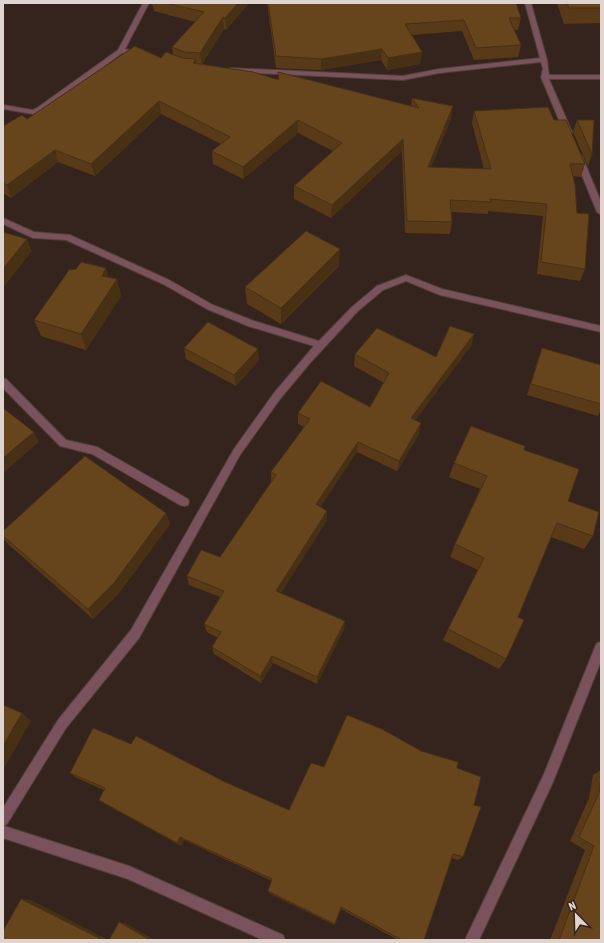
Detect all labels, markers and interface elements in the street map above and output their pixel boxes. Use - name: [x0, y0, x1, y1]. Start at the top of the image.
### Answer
- north arrow: [556, 895, 596, 935]
- text: N: [567, 899, 577, 913]

